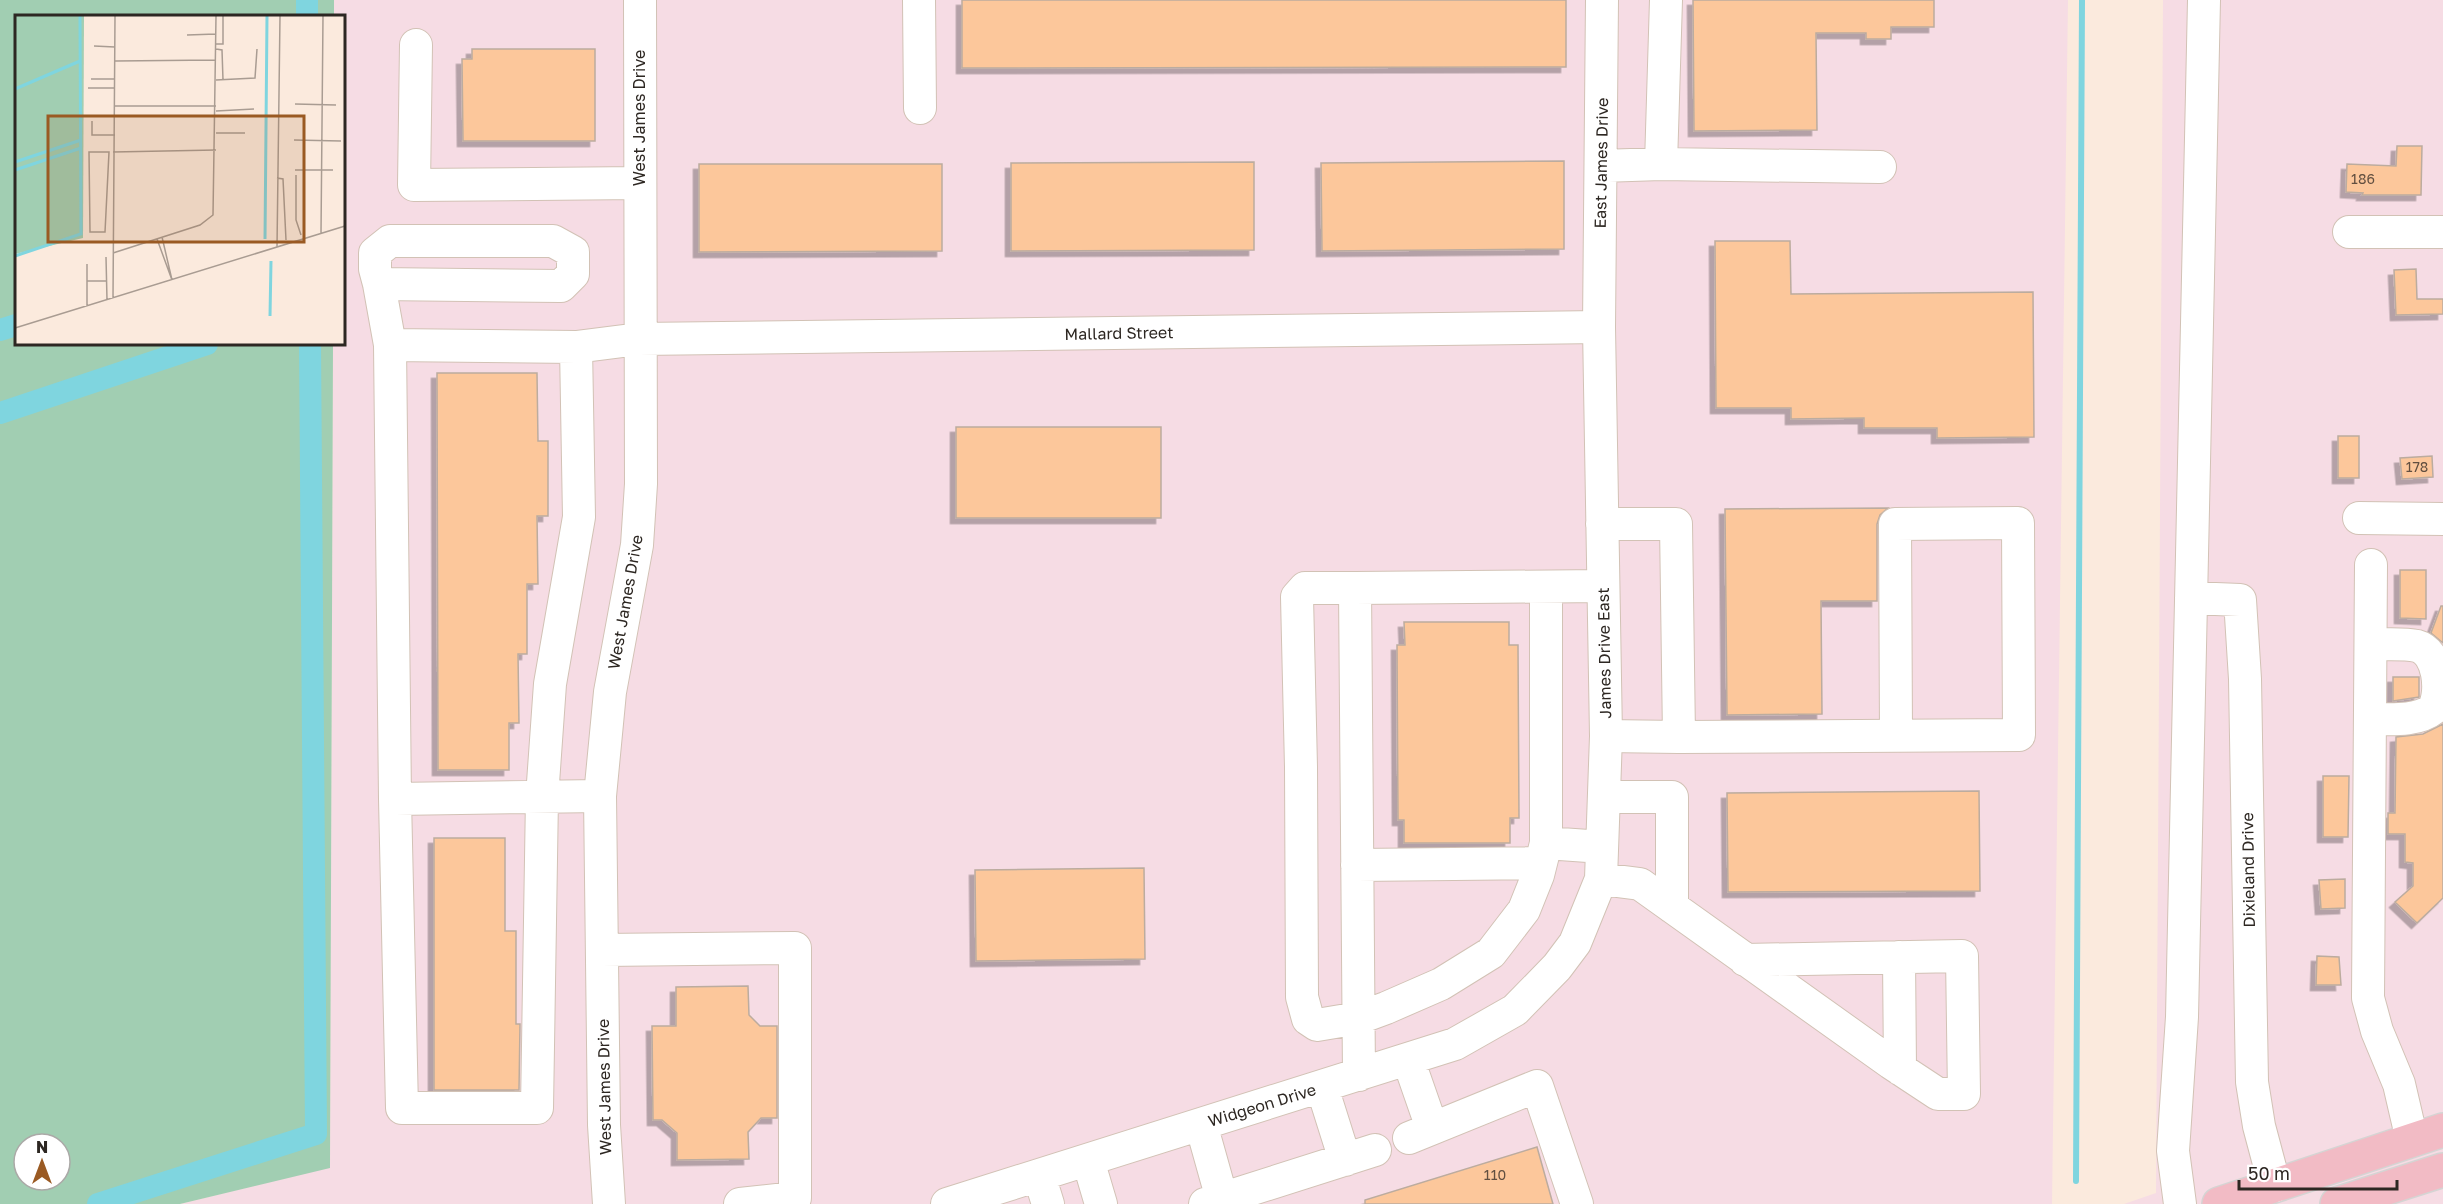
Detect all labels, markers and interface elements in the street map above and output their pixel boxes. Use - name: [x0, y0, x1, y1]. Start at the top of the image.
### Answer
- inset map: [15, 15, 345, 345]
- street label: West James Drive: [629, 50, 649, 186]
- street label: East James Drive: [1590, 97, 1612, 229]
- house number: 186: [2351, 170, 2375, 187]
- street label: Mallard Street: [1064, 322, 1174, 344]
- house number: 178: [2406, 458, 2428, 475]
- street label: West James Drive: [603, 533, 647, 671]
- street label: James Drive East: [1593, 587, 1615, 719]
- street label: Dixieland Drive: [2237, 812, 2259, 928]
- street label: West James Drive: [593, 1019, 615, 1155]
- street label: Widgeon Drive: [1206, 1079, 1318, 1131]
- north arrow: [12, 1132, 72, 1192]
- text: N: [36, 1137, 48, 1157]
- scale bar: [2239, 1153, 2396, 1191]
- text: 50 m: [2248, 1162, 2290, 1184]
- house number: 110: [1484, 1166, 1506, 1183]

